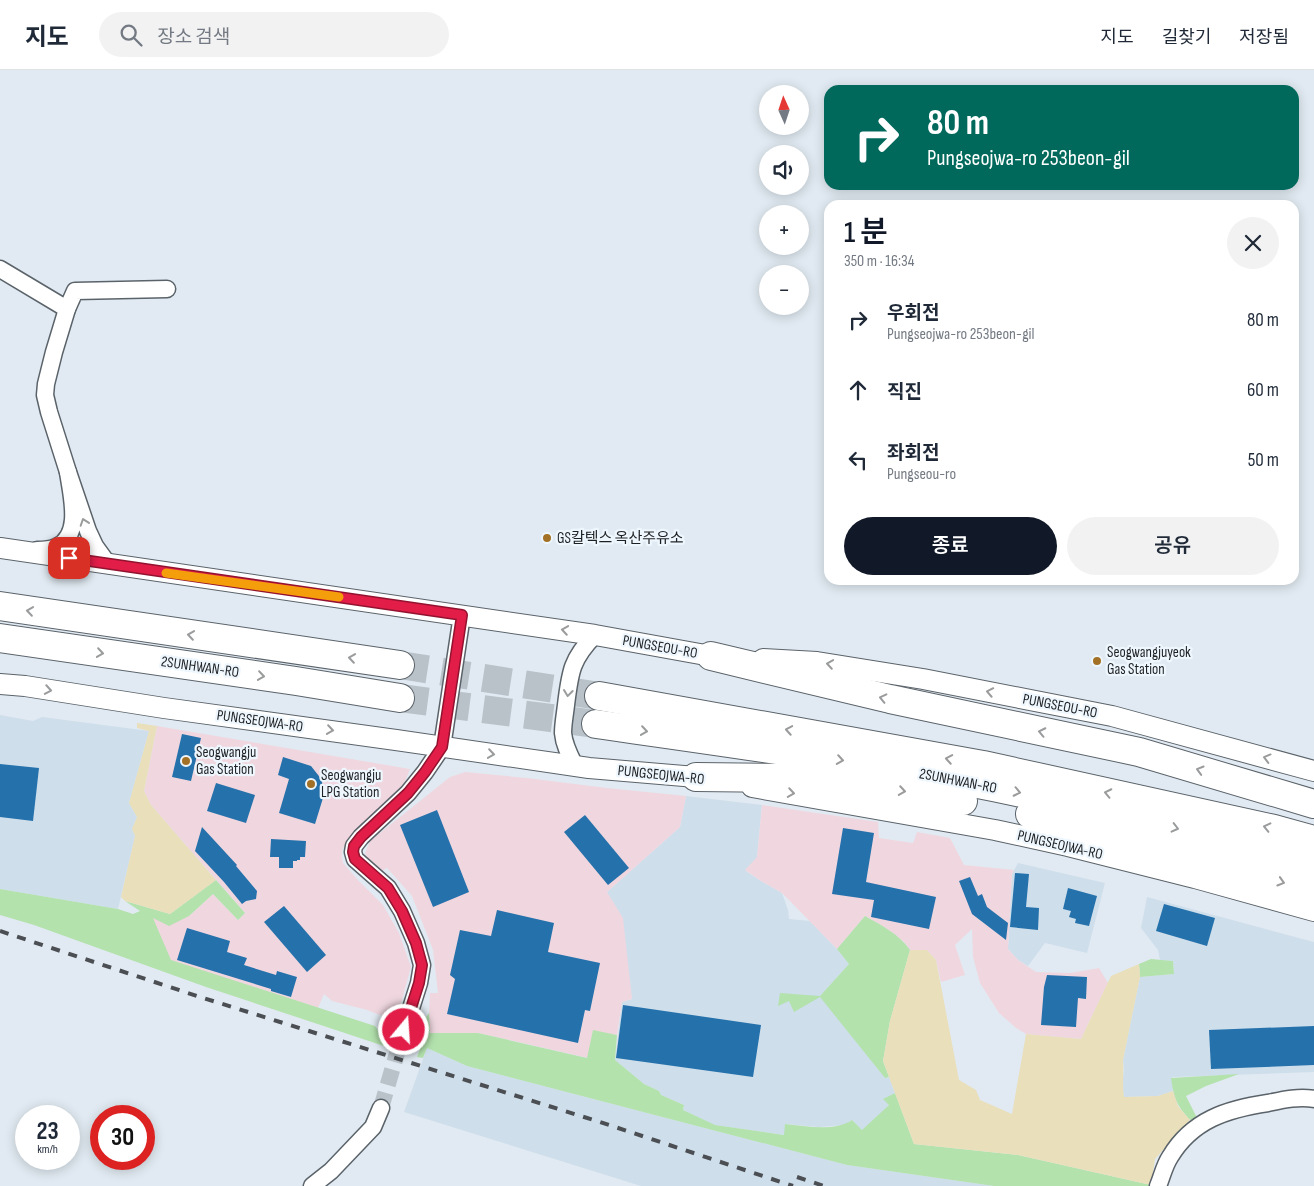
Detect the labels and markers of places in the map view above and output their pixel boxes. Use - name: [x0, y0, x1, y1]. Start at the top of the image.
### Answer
- place label: GS칼텍스 옥산주유소: [557, 529, 684, 548]
- marker: GS칼텍스 옥산주유소: [541, 532, 553, 544]
- pin: [48, 537, 90, 579]
- place label: Seogwangjuyeok Gas Station: [1107, 643, 1191, 679]
- marker: Seogwangjuyeok Gas Station: [1091, 655, 1103, 667]
- place label: Seogwangju Gas Station: [196, 743, 256, 779]
- marker: Seogwangju Gas Station: [180, 755, 192, 767]
- place label: Seogwangju LPG Station: [321, 766, 381, 802]
- marker: Seogwangju LPG Station: [305, 778, 317, 790]

